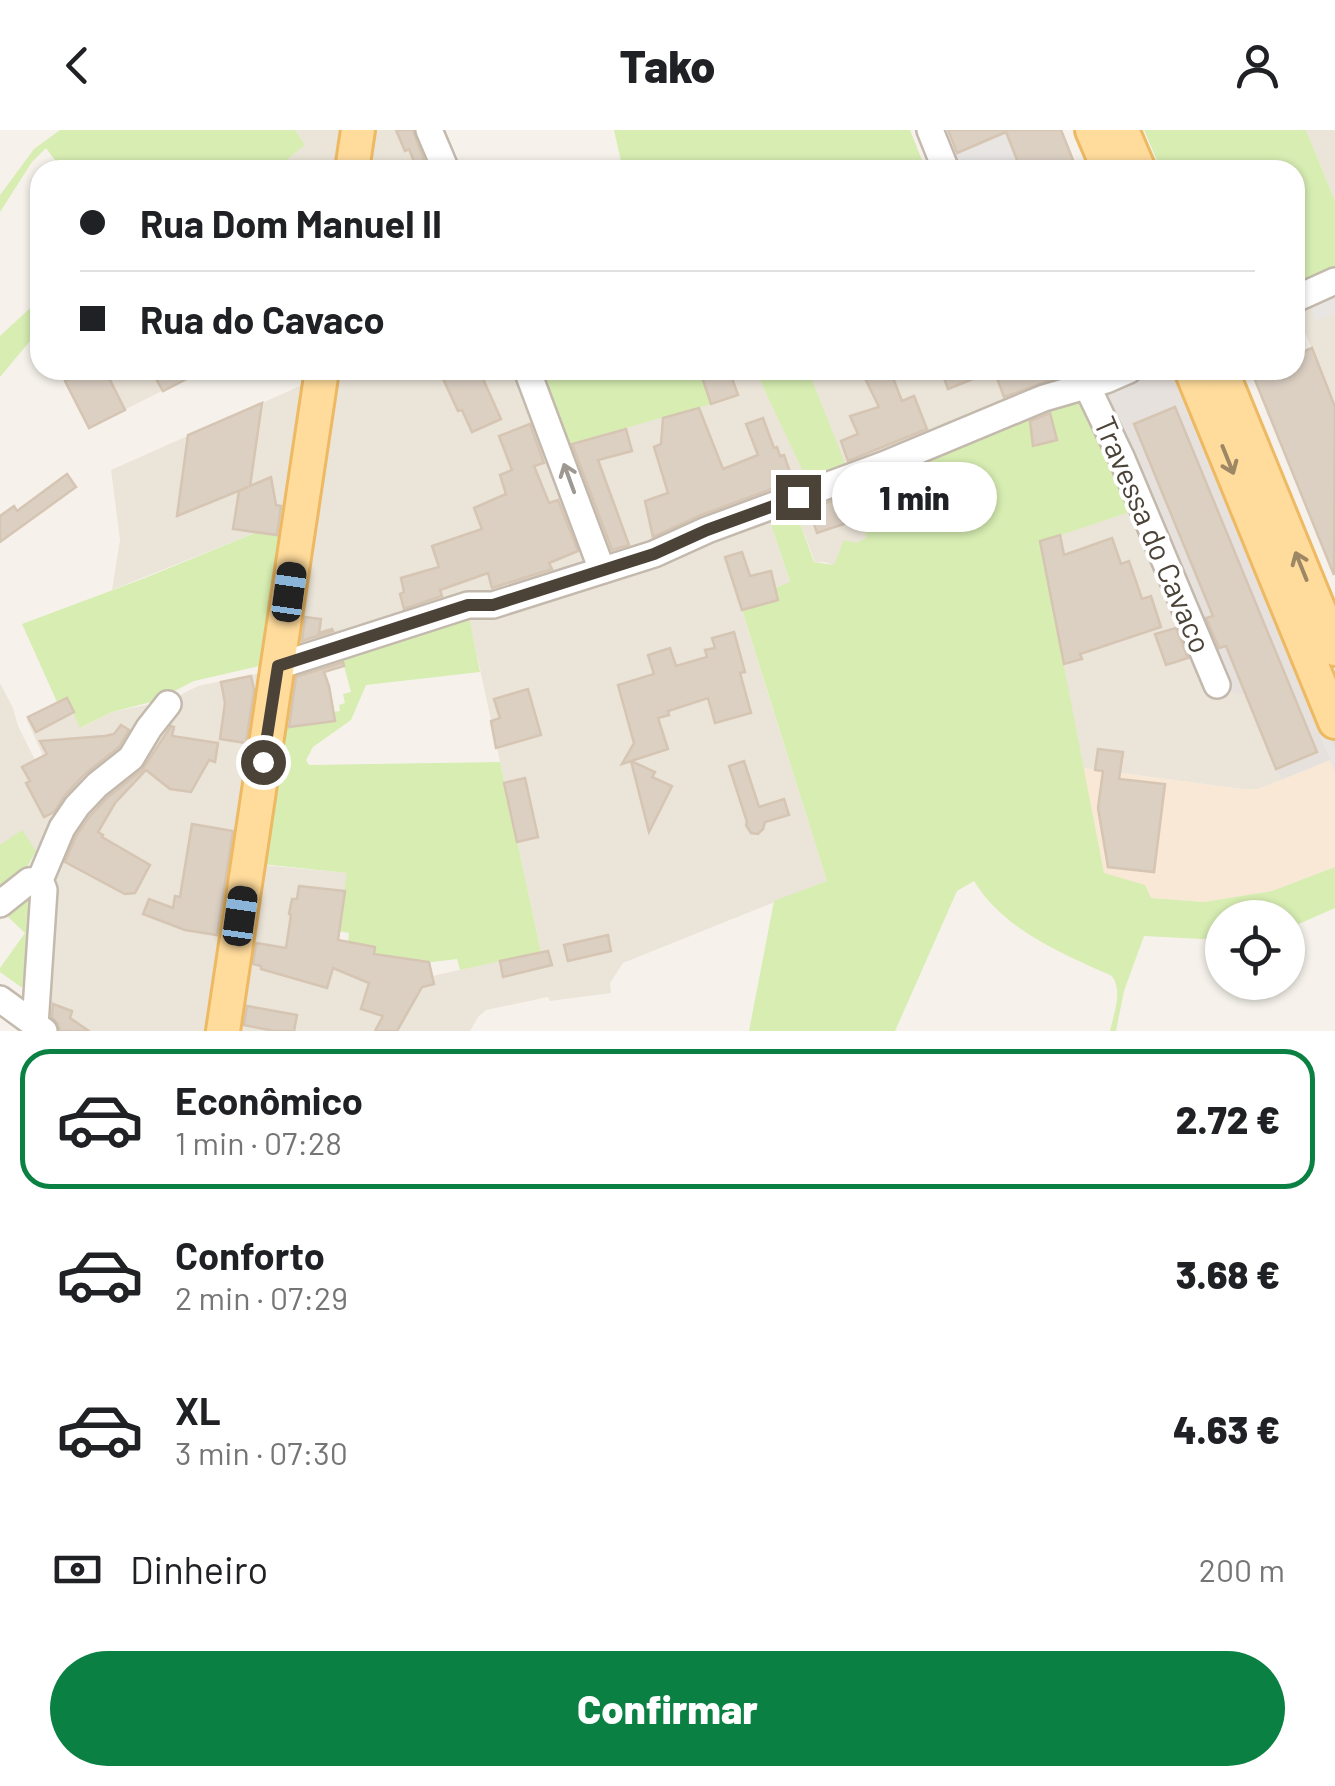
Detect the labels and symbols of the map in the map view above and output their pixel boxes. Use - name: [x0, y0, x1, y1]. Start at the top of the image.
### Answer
- street label: Travessa do Cavaco: [1088, 410, 1220, 658]
- one-way arrow: [1220, 444, 1238, 475]
- callout: 1 min: [833, 462, 998, 532]
- one-way arrow: [559, 464, 577, 495]
- route end: [776, 475, 821, 520]
- one-way arrow: [1291, 551, 1309, 582]
- car: [270, 560, 308, 624]
- route start: [241, 740, 286, 785]
- car: [221, 884, 259, 948]

